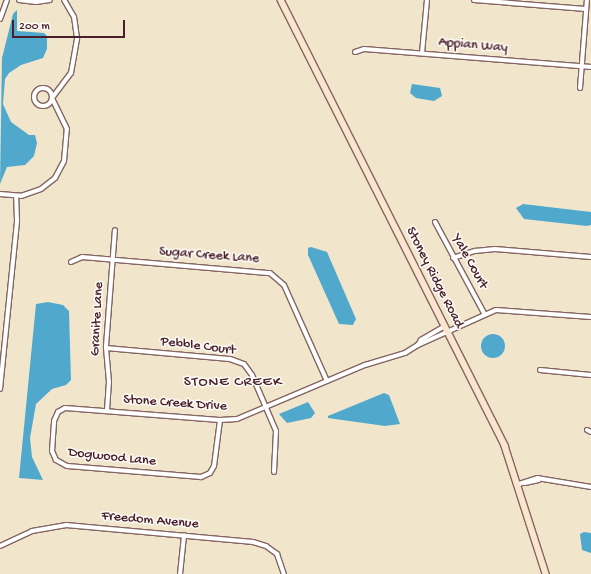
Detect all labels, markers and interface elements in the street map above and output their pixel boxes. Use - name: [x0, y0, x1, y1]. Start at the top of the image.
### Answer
- scale bar: [14, 12, 127, 38]
- text: 200 m: [19, 20, 50, 34]
- street label: Appian Way: [438, 35, 508, 57]
- street label: Stoney Ridge Road: [401, 225, 467, 331]
- street label: Yale Court: [447, 232, 491, 292]
- street label: Sugar Creek Lane: [158, 244, 260, 268]
- street label: Granite Lane: [88, 281, 108, 357]
- street label: Pebble Court: [160, 334, 236, 360]
- district label: STONE CREEK: [184, 374, 282, 392]
- street label: Stone Creek Drive: [123, 392, 227, 416]
- street label: Dogwood Lane: [67, 445, 157, 471]
- street label: Freedom Avenue: [101, 508, 199, 534]

